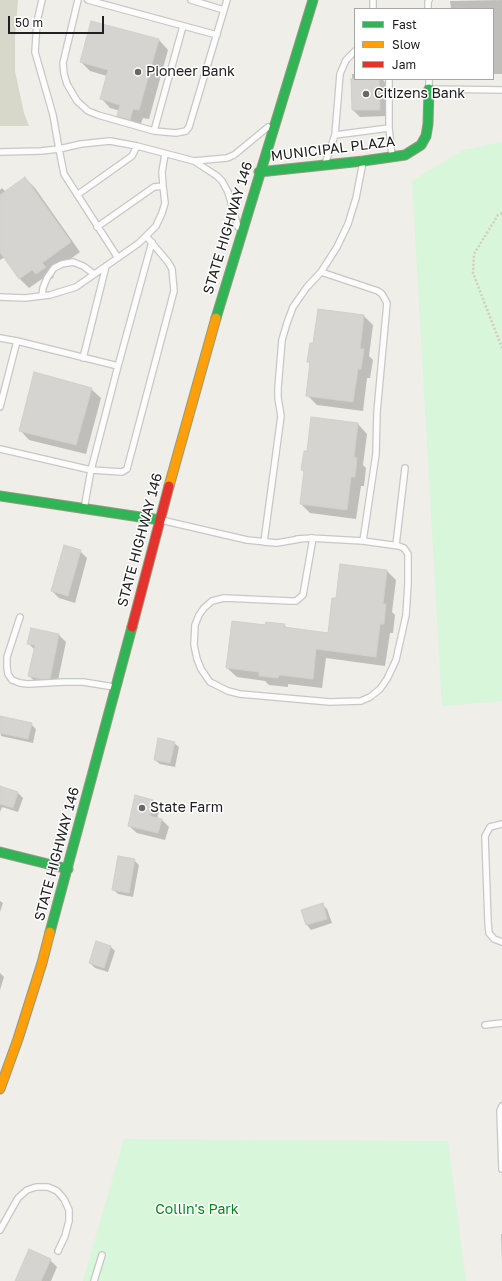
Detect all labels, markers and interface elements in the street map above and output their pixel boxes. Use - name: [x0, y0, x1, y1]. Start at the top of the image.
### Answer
- scale bar: [10, 8, 106, 34]
- legend: [354, 8, 494, 80]
- text: 50 m: [15, 15, 43, 30]
- text: Fast: [392, 17, 417, 32]
- text: Slow: [392, 37, 420, 52]
- text: Jam: [392, 57, 416, 72]
- place label: Pioneer Bank: [146, 64, 235, 80]
- marker: Pioneer Bank: [133, 67, 143, 77]
- place label: Citizens Bank: [374, 86, 465, 102]
- marker: Citizens Bank: [361, 89, 371, 99]
- street label: MUNICIPAL PLAZA: [270, 133, 396, 165]
- street label: STATE HIGHWAY 146: [200, 160, 256, 296]
- street label: STATE HIGHWAY 146: [114, 471, 166, 609]
- street label: STATE HIGHWAY 146: [31, 785, 83, 923]
- place label: State Farm: [150, 800, 223, 816]
- marker: State Farm: [137, 803, 147, 813]
- park label: Collin's Park: [155, 1202, 239, 1218]

